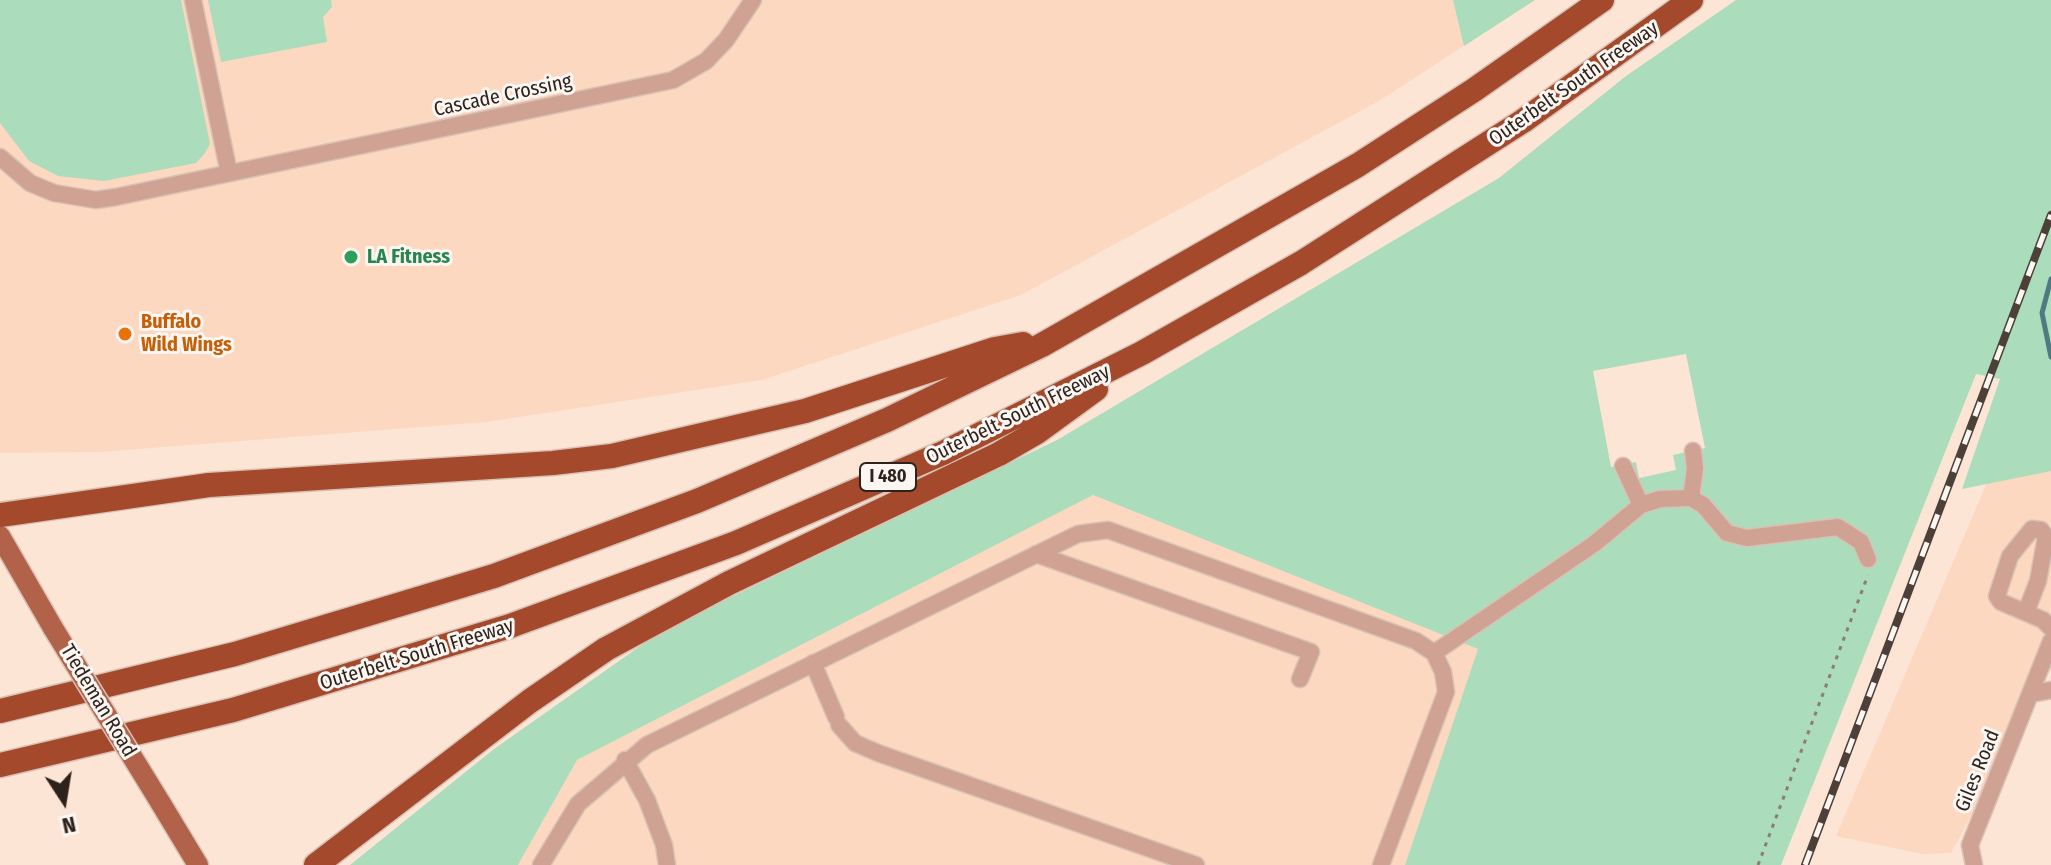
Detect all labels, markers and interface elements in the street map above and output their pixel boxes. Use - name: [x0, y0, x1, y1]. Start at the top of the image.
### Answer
- street label: Outerbelt South Freeway: [1485, 16, 1663, 152]
- street label: Cascade Crossing: [432, 70, 574, 122]
- place label: LA Fitness: [367, 245, 450, 269]
- marker: LA Fitness: [342, 248, 360, 266]
- place label: Buffalo Wild Wings: [141, 310, 232, 357]
- marker: Buffalo Wild Wings: [116, 325, 134, 343]
- street label: Outerbelt South Freeway: [922, 360, 1114, 470]
- road number: I 480: [860, 463, 916, 491]
- street label: Outerbelt South Freeway: [317, 614, 517, 696]
- street label: Tiedeman Road: [55, 641, 141, 761]
- street label: Giles Road: [1951, 727, 2005, 815]
- north arrow: [24, 761, 104, 841]
- text: N: [60, 810, 78, 840]

